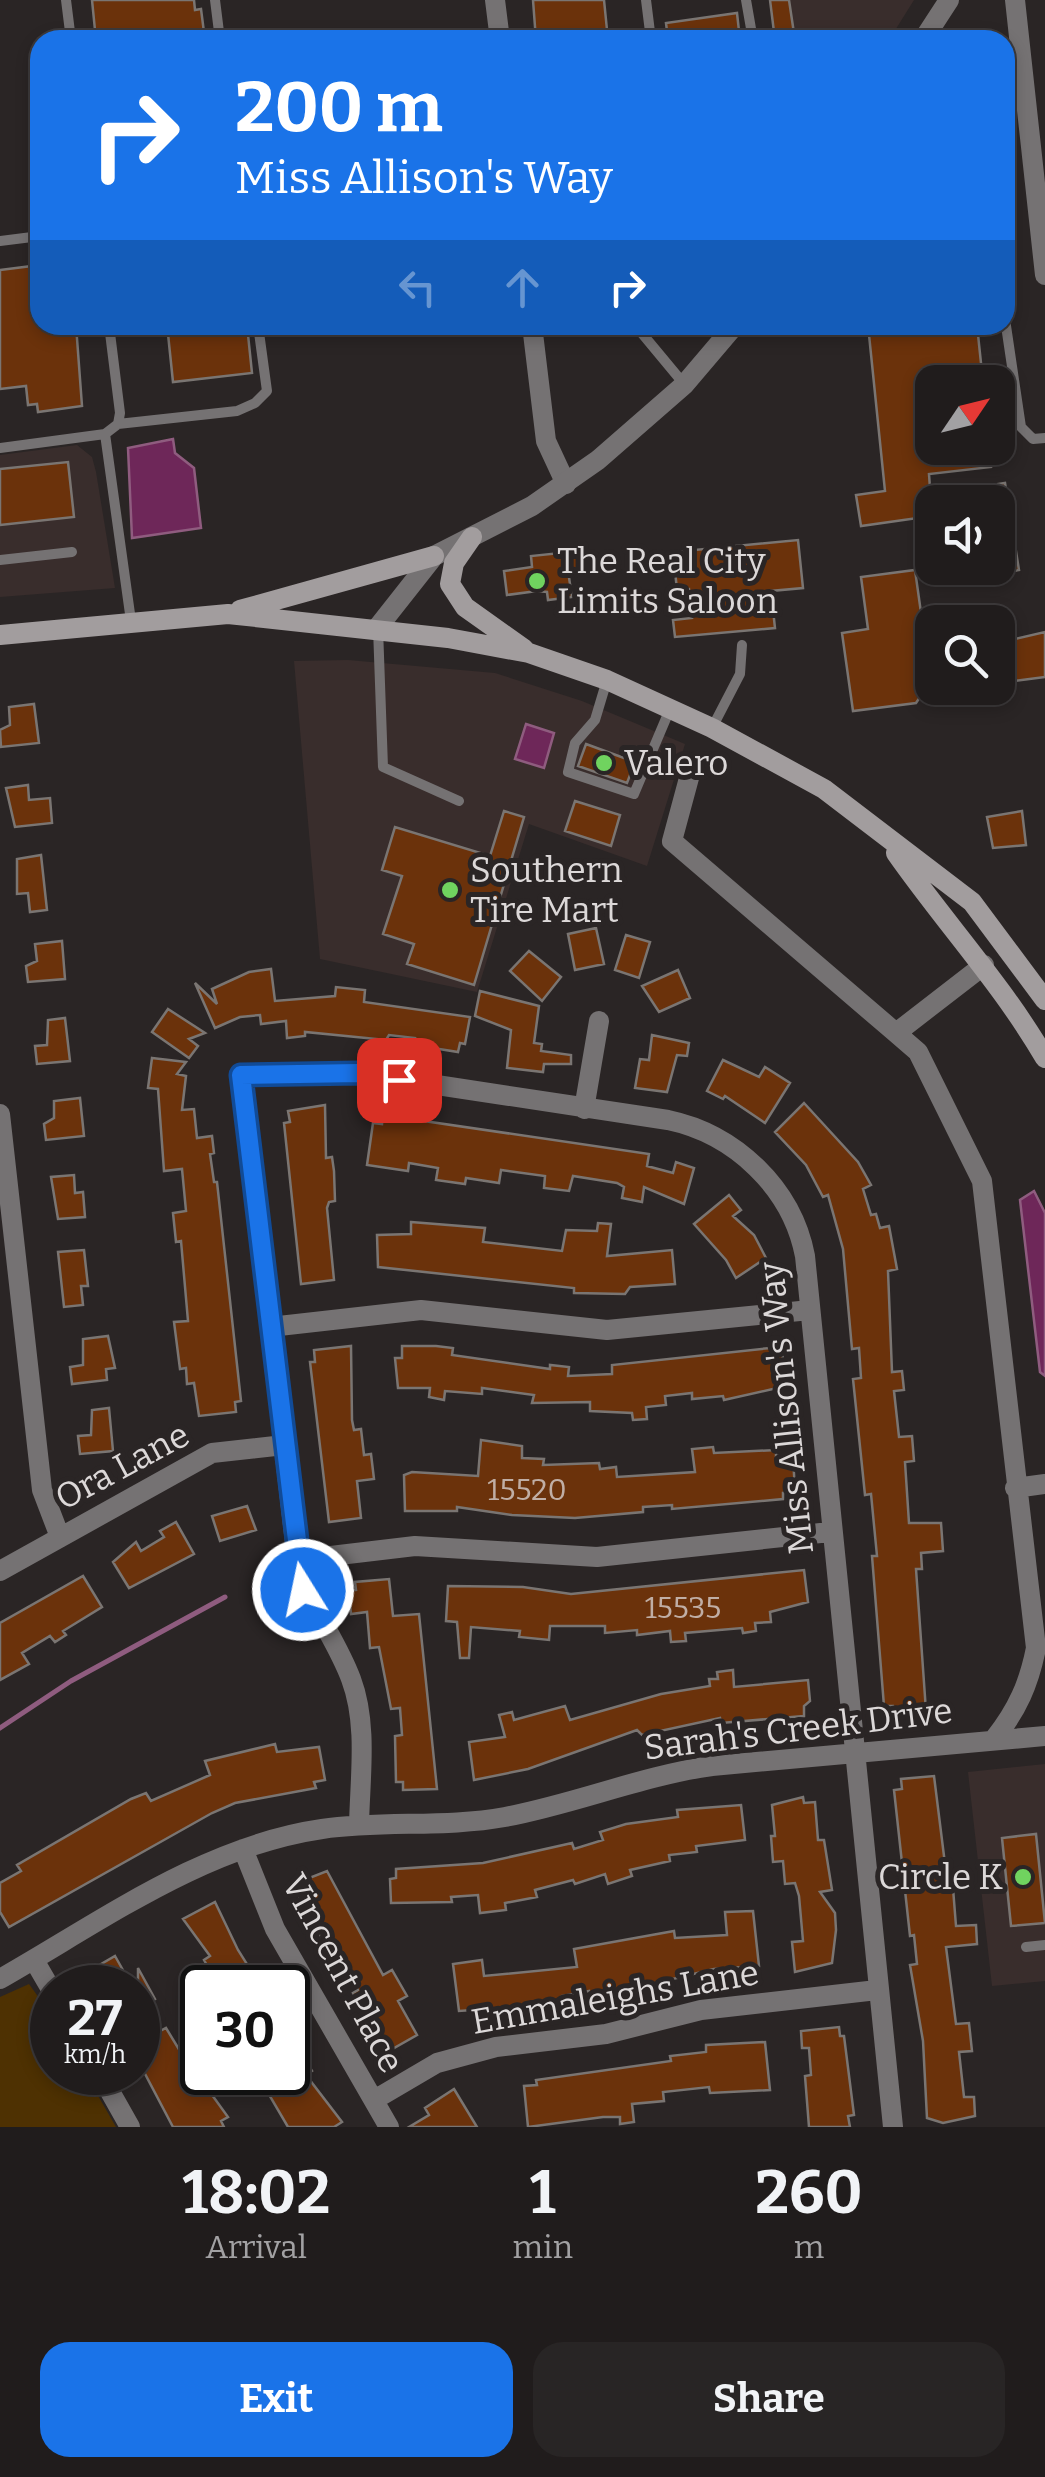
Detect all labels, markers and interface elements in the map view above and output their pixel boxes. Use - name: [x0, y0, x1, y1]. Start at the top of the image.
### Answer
- text: 200 m: [235, 66, 443, 150]
- icon: right: [70, 70, 200, 200]
- text: Miss Allison's Way: [235, 151, 613, 205]
- icon: left: [390, 260, 445, 315]
- icon: ahead: [495, 260, 550, 315]
- icon: right: [600, 260, 655, 315]
- north arrow: [915, 365, 1015, 465]
- map controls: [915, 365, 1015, 705]
- button: sound: [915, 485, 1015, 585]
- place label: The Real City Limits Saloon: [557, 540, 778, 622]
- marker: The Real City Limits Saloon: [526, 570, 548, 592]
- button: search: [915, 605, 1015, 705]
- place label: Valero: [624, 742, 728, 784]
- marker: Valero: [593, 752, 615, 774]
- place label: Southern Tire Mart: [470, 849, 623, 931]
- marker: Southern Tire Mart: [439, 879, 461, 901]
- pin: [357, 1038, 442, 1123]
- icon: arrive: [372, 1053, 427, 1108]
- street label: Miss Allison's Way: [750, 1259, 822, 1556]
- street label: Ora Lane: [48, 1413, 196, 1519]
- house number: 15520: [487, 1472, 567, 1508]
- position arrow: [251, 1538, 355, 1642]
- house number: 15535: [645, 1590, 721, 1626]
- street label: Sarah's Creek Drive: [641, 1689, 955, 1769]
- place label: Circle K: [878, 1856, 1003, 1898]
- street label: Vincent Place: [273, 1866, 413, 2080]
- marker: Circle K: [1012, 1866, 1034, 1888]
- street label: Emmaleighs Lane: [468, 1951, 762, 2043]
- speed limit sign: 30: [180, 1965, 310, 2095]
- text: 27: [68, 1988, 122, 2048]
- text: km/h: [64, 2040, 126, 2070]
- text: 18:02: [182, 2157, 330, 2229]
- text: 1: [530, 2157, 556, 2229]
- text: 260: [755, 2157, 863, 2229]
- text: Arrival: [206, 2228, 307, 2266]
- text: min: [513, 2228, 573, 2266]
- text: m: [794, 2228, 824, 2266]
- button: Exit: [40, 2342, 513, 2457]
- button: Share: [533, 2342, 1005, 2457]

